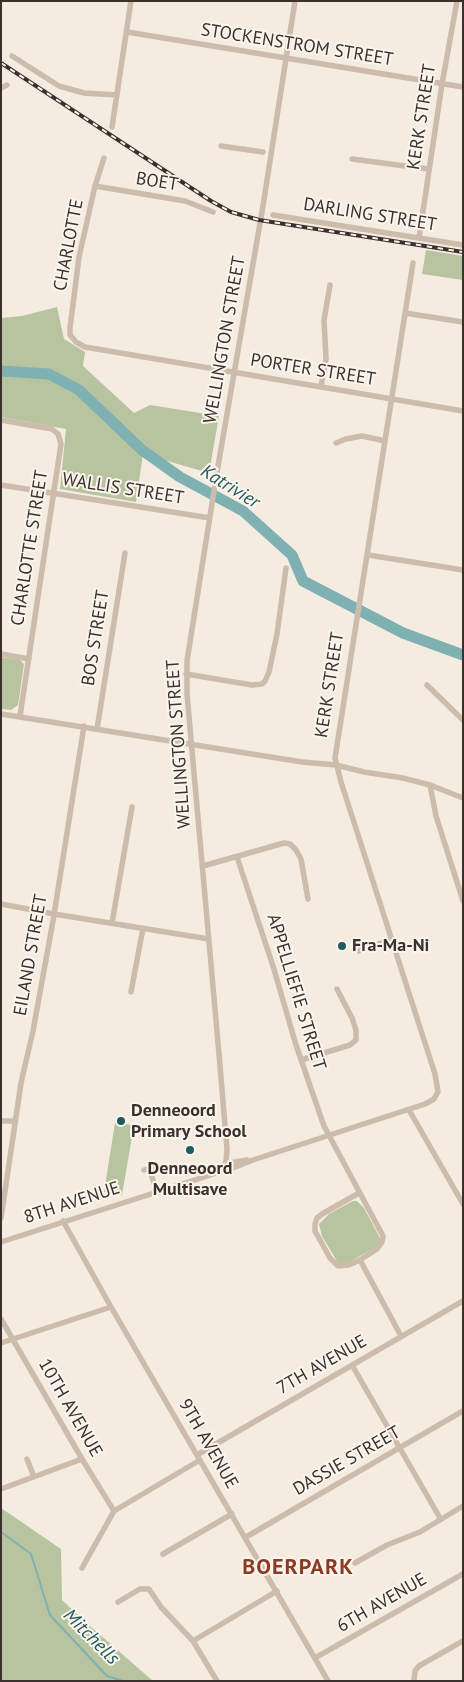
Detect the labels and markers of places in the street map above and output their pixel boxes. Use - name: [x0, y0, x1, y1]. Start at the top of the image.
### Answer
- place label: Fra-Ma-Ni: [352, 935, 429, 957]
- marker: Fra-Ma-Ni: [336, 940, 348, 952]
- place label: Denneoord Primary School: [131, 1100, 247, 1142]
- marker: Denneoord Primary School: [115, 1115, 127, 1127]
- marker: Denneoord Multisave: [184, 1144, 196, 1156]
- place label: Denneoord Multisave: [148, 1158, 232, 1200]

